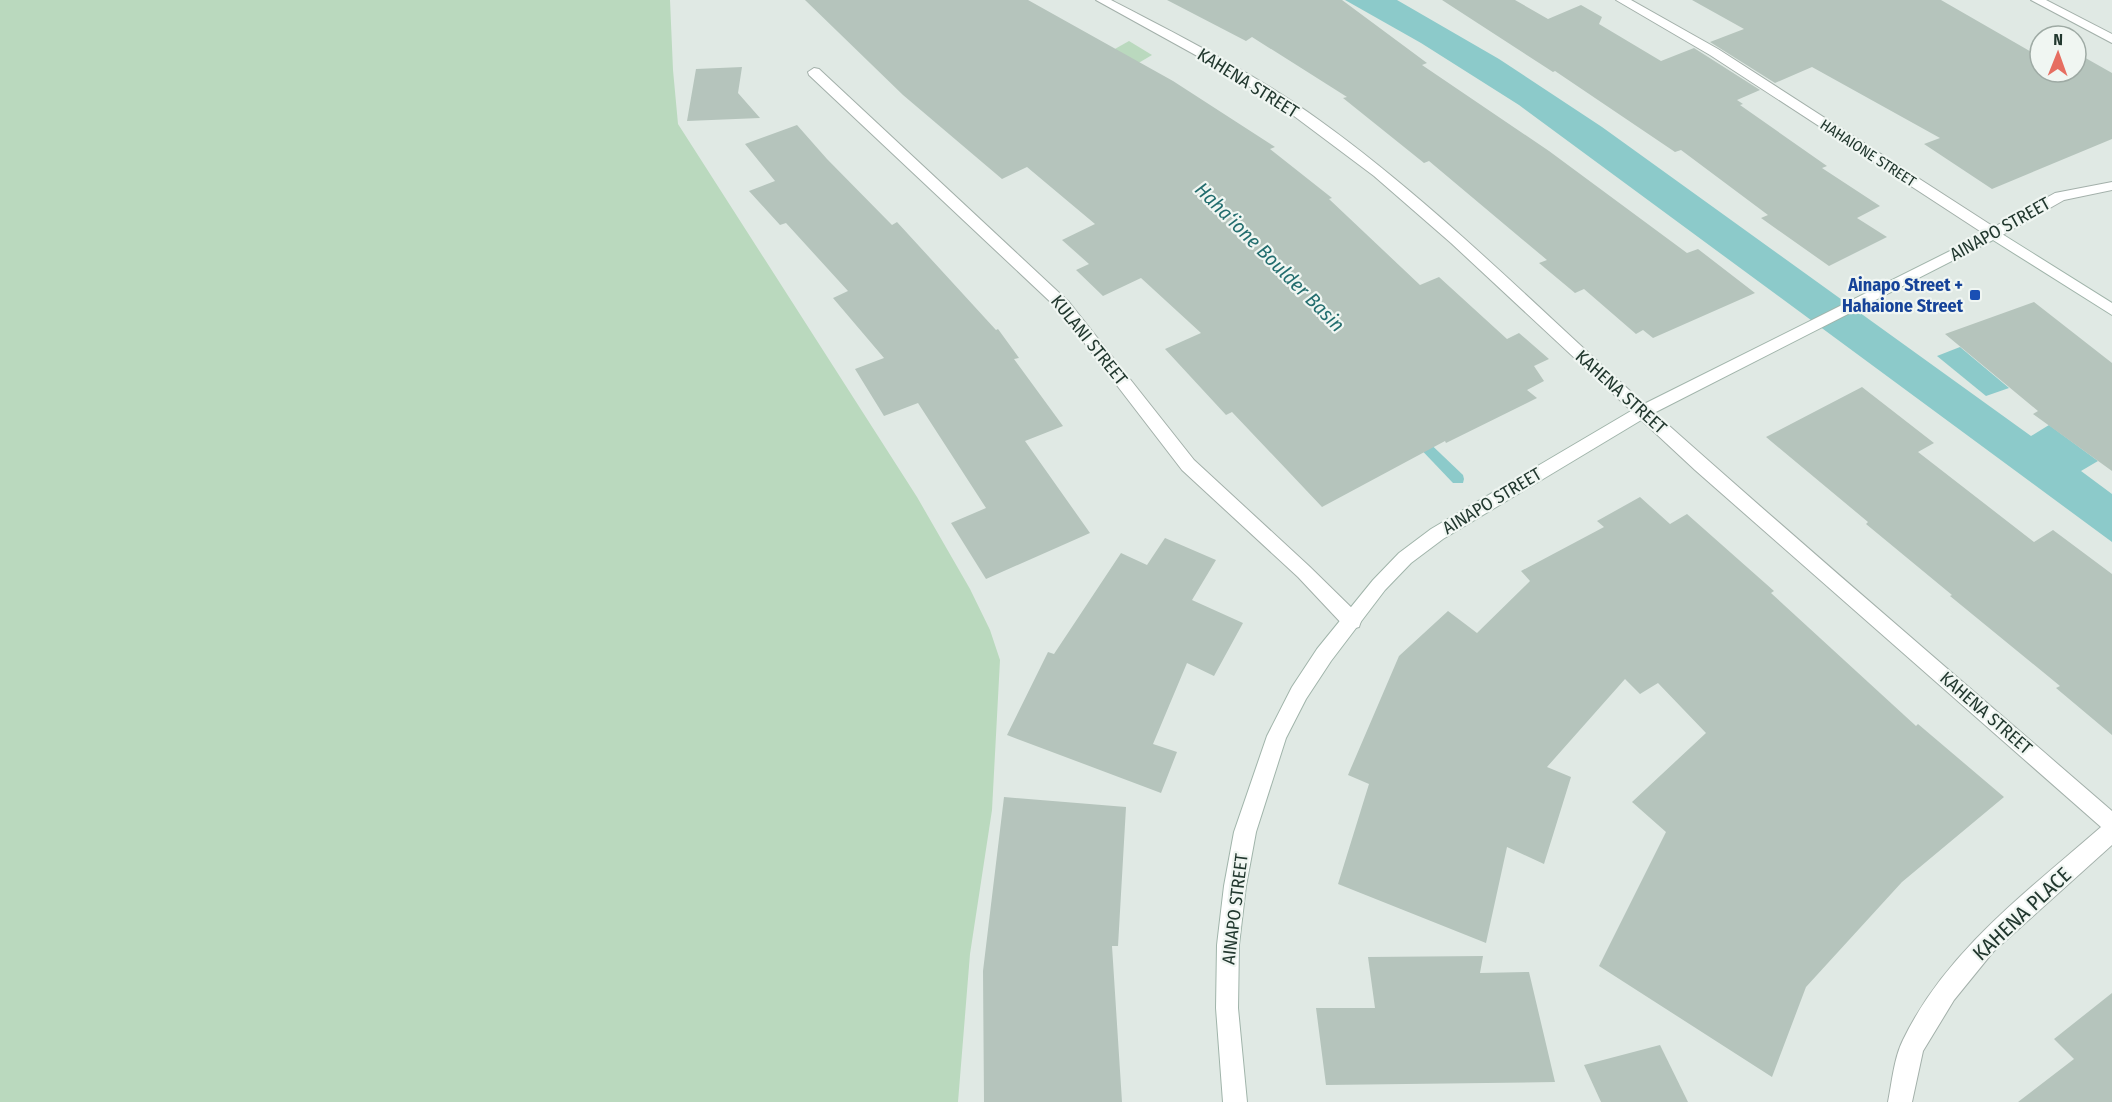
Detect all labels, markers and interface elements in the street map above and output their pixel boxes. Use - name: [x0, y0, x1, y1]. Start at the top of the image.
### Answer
- north arrow: [2028, 24, 2088, 84]
- text: N: [2053, 30, 2063, 49]
- street label: KAHENA STREET: [1193, 43, 1303, 123]
- street label: HAHAIONE STREET: [1817, 115, 1919, 191]
- water label: Haha‘ione Boulder Basin: [1190, 177, 1350, 337]
- street label: AINAPO STREET: [1946, 192, 2055, 266]
- place label: Ainapo Street + Hahaione Street: [1842, 274, 1964, 317]
- marker: Ainapo Street + Hahaione Street: [1968, 288, 1982, 302]
- street label: KULANI STREET: [1046, 291, 1132, 390]
- street label: KAHENA STREET: [1571, 345, 1672, 439]
- street label: AINAPO STREET: [1439, 463, 1546, 539]
- street label: KAHENA STREET: [1935, 667, 2037, 759]
- street label: AINAPO STREET: [1217, 852, 1253, 966]
- street label: KAHENA PLACE: [1967, 862, 2077, 966]

